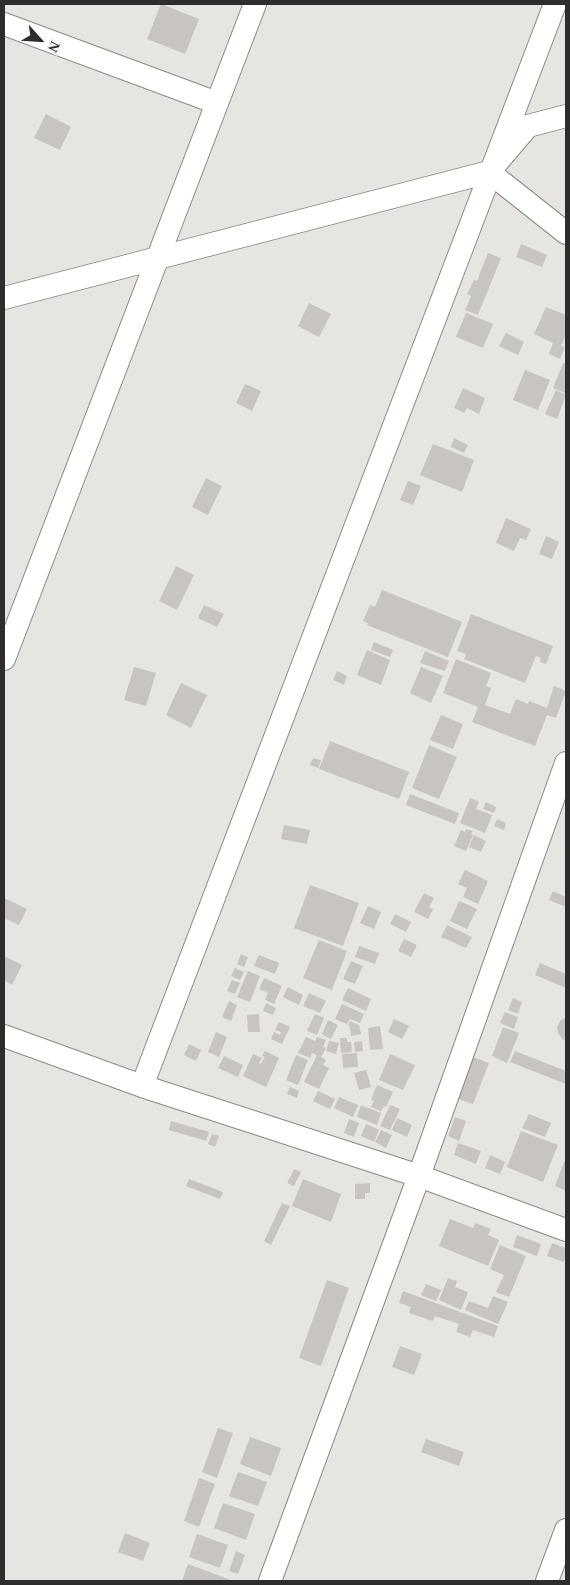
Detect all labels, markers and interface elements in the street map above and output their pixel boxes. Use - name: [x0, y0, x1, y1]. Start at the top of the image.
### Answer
- north arrow: [15, 15, 65, 65]
- text: N: [45, 39, 63, 55]

